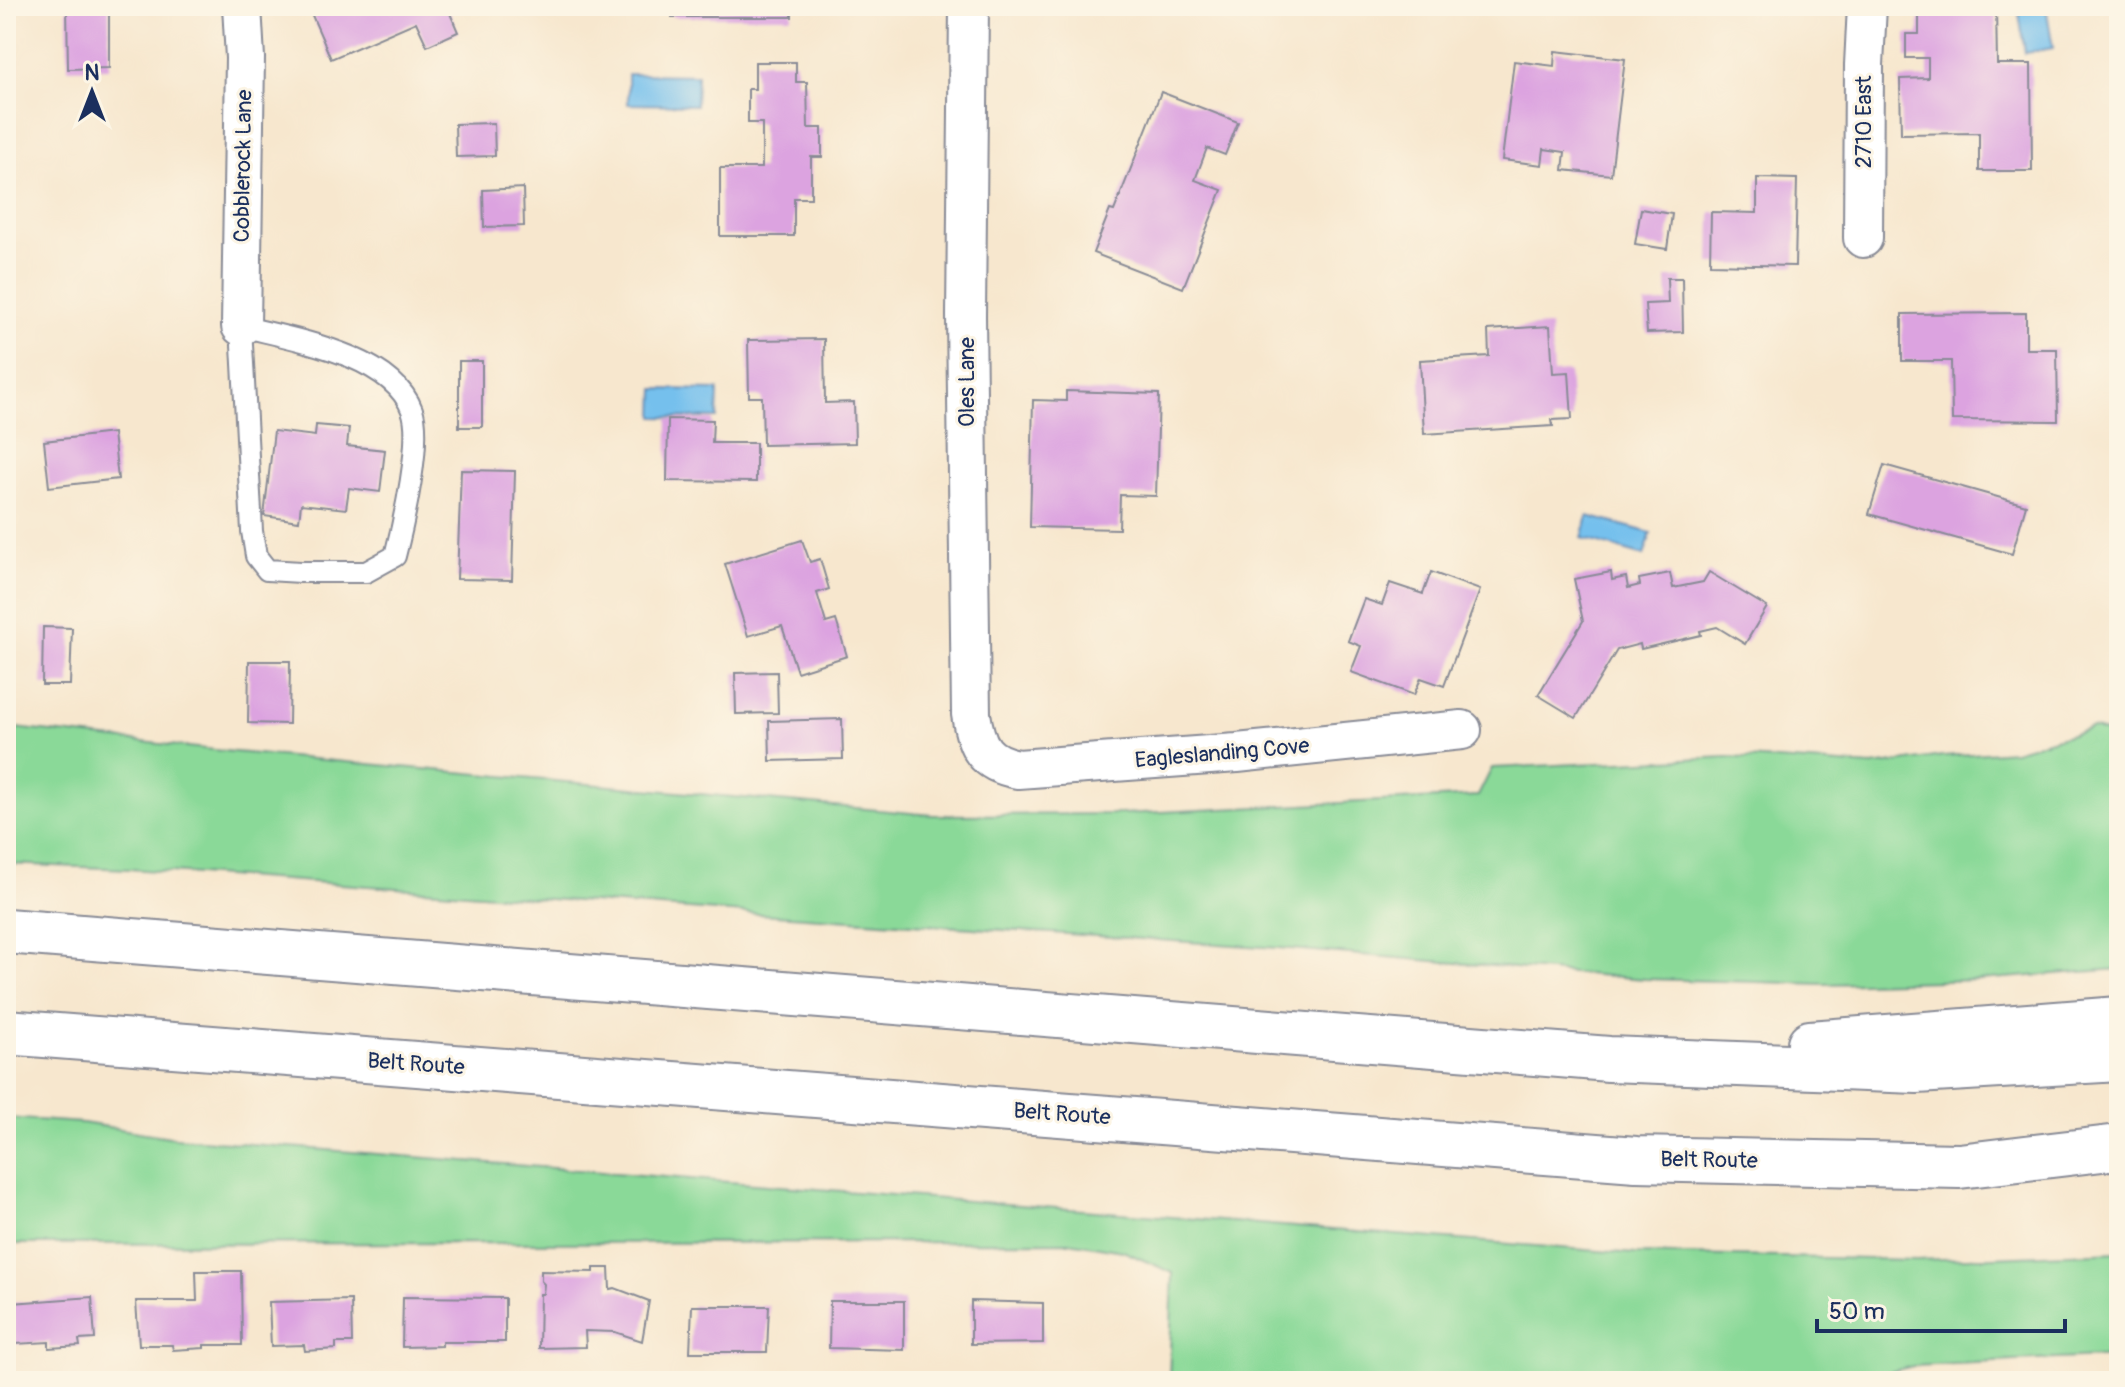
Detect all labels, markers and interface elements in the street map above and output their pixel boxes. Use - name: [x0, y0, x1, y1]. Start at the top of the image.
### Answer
- north arrow: [52, 52, 132, 132]
- text: N: [85, 59, 100, 87]
- street label: 2710 East: [1850, 76, 1878, 168]
- street label: Cobblerock Lane: [228, 89, 258, 243]
- street label: Oles Lane: [953, 337, 981, 427]
- street label: Eagleslanding Cove: [1134, 731, 1310, 775]
- street label: Belt Route: [366, 1047, 466, 1081]
- street label: Belt Route: [1012, 1097, 1112, 1131]
- street label: Belt Route: [1660, 1145, 1758, 1175]
- scale bar: [1817, 1283, 2065, 1333]
- text: 50 m: [1829, 1297, 1885, 1326]

